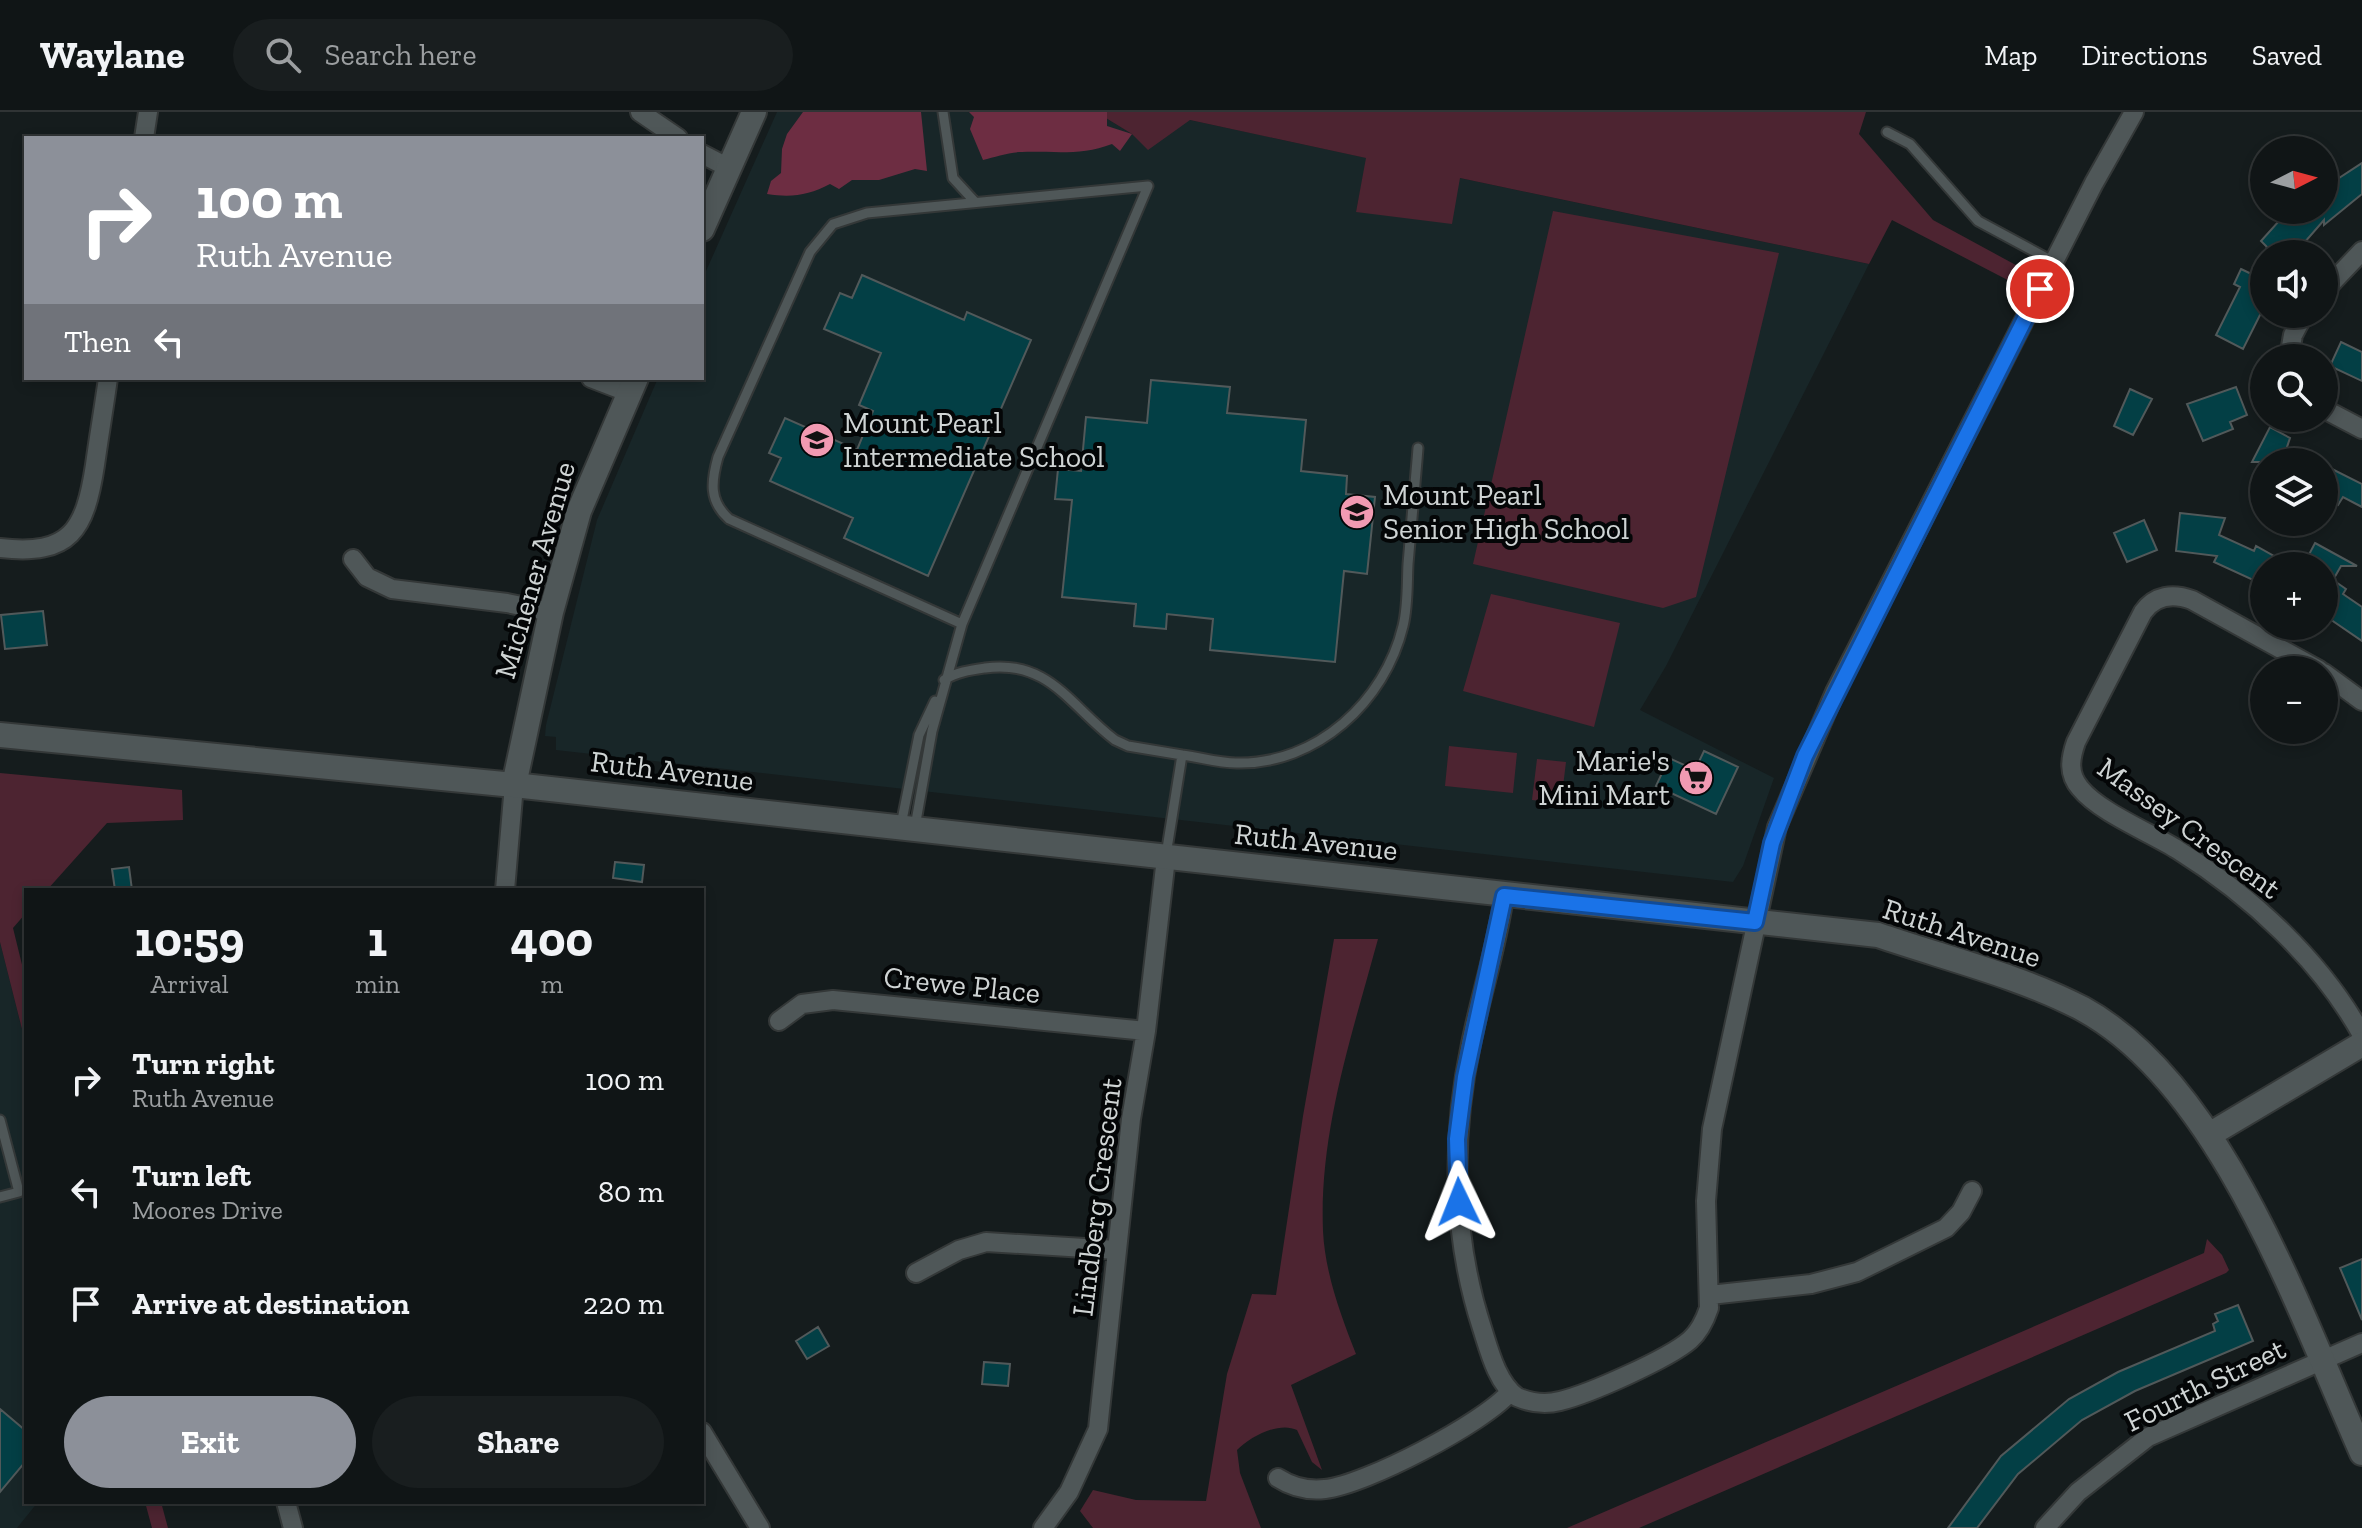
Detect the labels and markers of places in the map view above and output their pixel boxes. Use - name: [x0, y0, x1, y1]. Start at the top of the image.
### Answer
- pin: [2006, 255, 2074, 323]
- place label: Mount Pearl Intermediate School: [843, 405, 1104, 475]
- school or university icon: Mount Pearl Intermediate School: [798, 421, 836, 459]
- place label: Mount Pearl Senior High School: [1383, 477, 1629, 547]
- school or university icon: Mount Pearl Senior High School: [1338, 493, 1376, 531]
- place label: Marie's Mini Mart: [1538, 743, 1670, 813]
- supermarket icon: Marie's Mini Mart: [1677, 759, 1715, 797]

